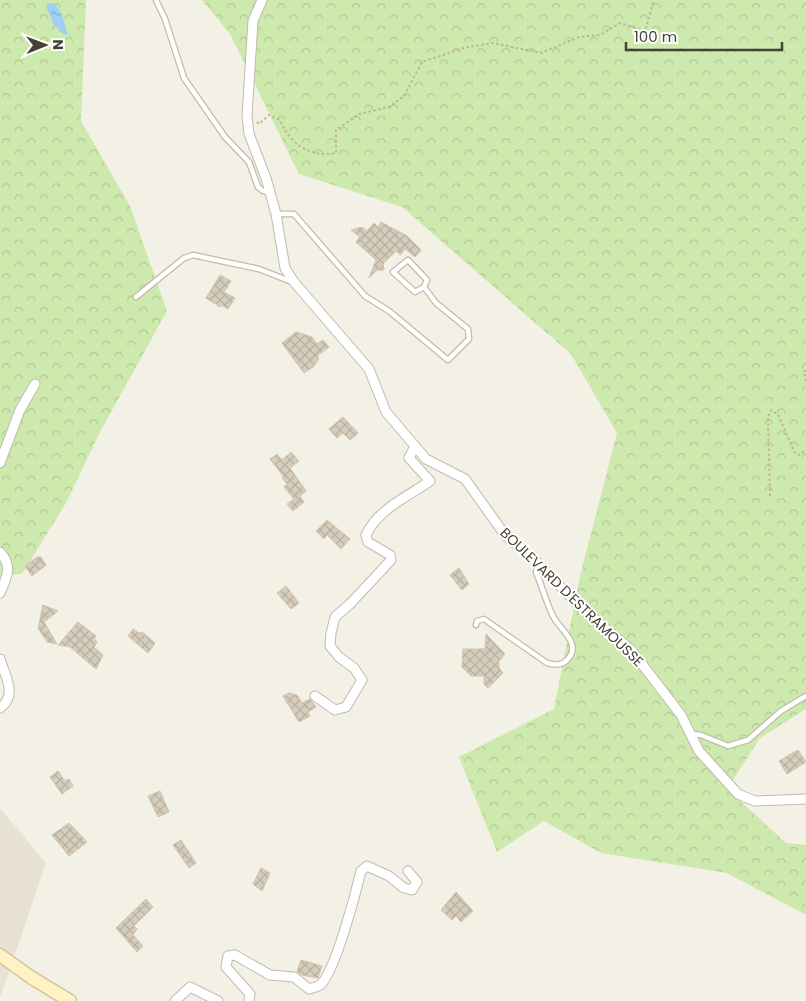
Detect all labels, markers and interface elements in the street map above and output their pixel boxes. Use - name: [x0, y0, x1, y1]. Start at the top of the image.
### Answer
- north arrow: [20, 20, 70, 70]
- scale bar: [626, 20, 782, 52]
- text: 100 m: [634, 26, 677, 47]
- text: N: [48, 39, 68, 50]
- street label: BOULEVARD D'ESTRAMOUSSE: [496, 523, 648, 671]

